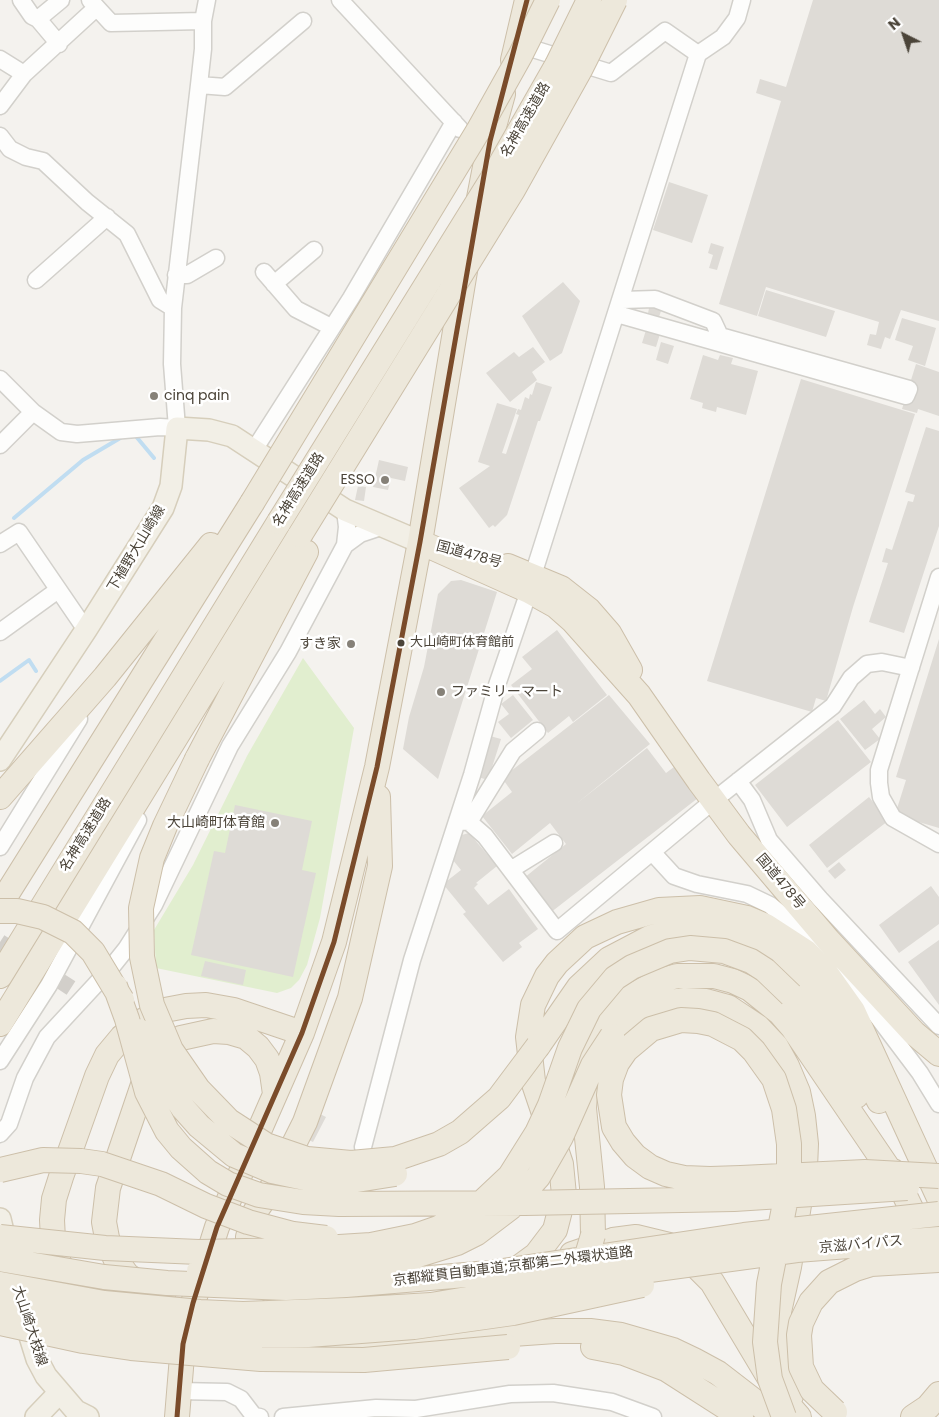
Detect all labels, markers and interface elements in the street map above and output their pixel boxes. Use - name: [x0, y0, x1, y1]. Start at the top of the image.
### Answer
- north arrow: [879, 10, 929, 60]
- text: N: [884, 13, 905, 35]
- street label: 名神高速道路: [498, 79, 554, 161]
- place label: cinq pain: [164, 388, 229, 404]
- marker: cinq pain: [148, 390, 160, 402]
- street label: 名神高速道路: [270, 450, 328, 530]
- place label: ESSO: [340, 472, 375, 488]
- marker: ESSO: [379, 474, 391, 486]
- street label: 下植野大山崎線: [105, 503, 169, 595]
- street label: 国道478号: [434, 538, 504, 572]
- place label: 大山崎町体育館前: [410, 635, 514, 651]
- place label: すき家: [299, 636, 341, 652]
- marker: すき家: [345, 638, 357, 650]
- marker: 大山崎町体育館前: [396, 638, 406, 648]
- place label: ファミリーマート: [451, 684, 563, 700]
- marker: ファミリーマート: [435, 686, 447, 698]
- street label: 名神高速道路: [57, 795, 115, 875]
- place label: 大山崎町体育館: [167, 815, 265, 831]
- marker: 大山崎町体育館: [269, 817, 281, 829]
- street label: 国道478号: [752, 851, 808, 913]
- street label: 京滋バイパス: [818, 1233, 904, 1257]
- street label: 京都縦貫自動車道;京都第二外環状道路: [392, 1244, 634, 1290]
- street label: 大山崎大枝線: [8, 1283, 50, 1369]

